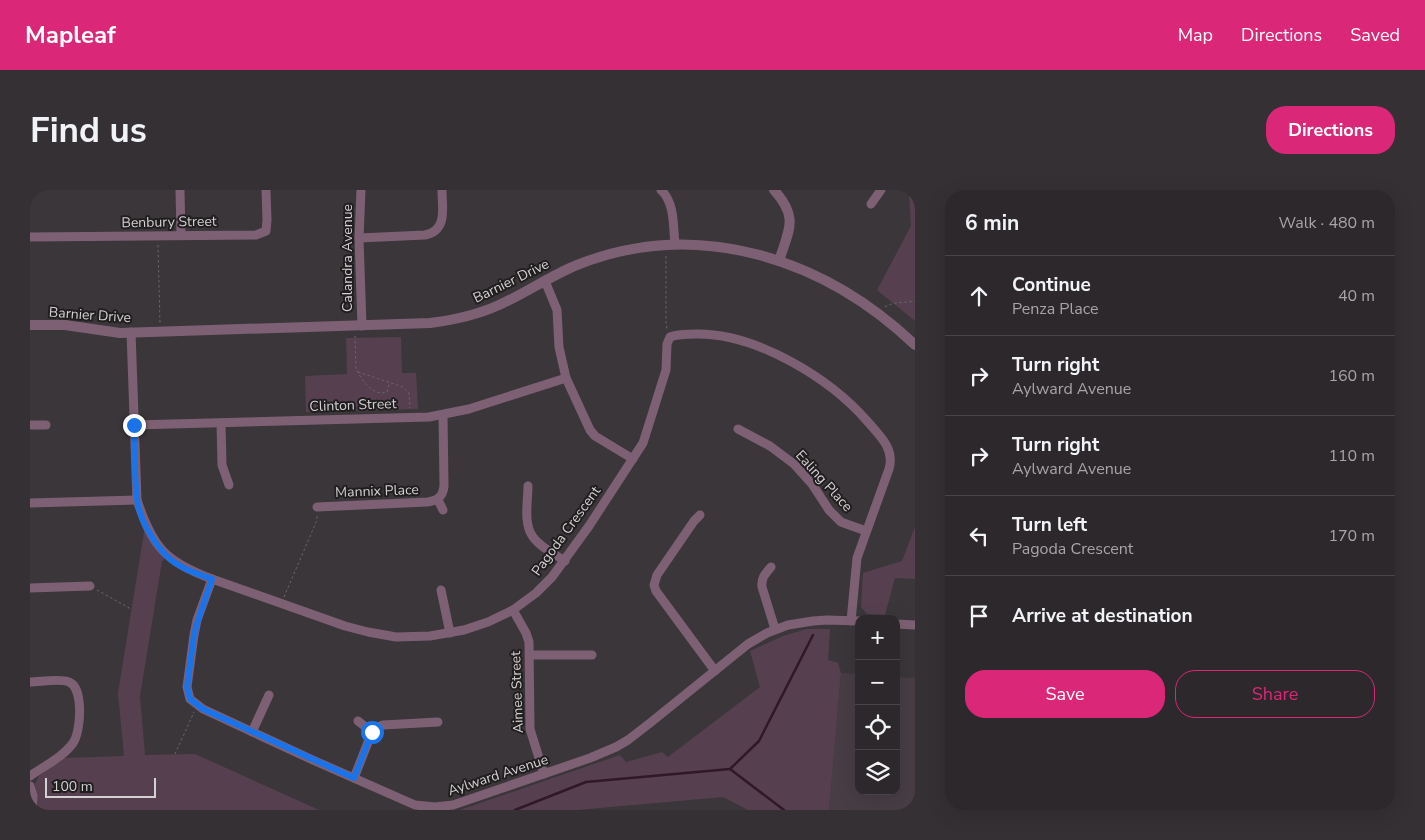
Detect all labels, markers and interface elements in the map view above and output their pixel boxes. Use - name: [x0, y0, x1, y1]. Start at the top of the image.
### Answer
- text: Mapleaf: [25, 19, 116, 51]
- text: Map: [1178, 23, 1213, 47]
- text: Directions: [1241, 23, 1322, 47]
- text: Saved: [1350, 23, 1400, 47]
- button: Directions: [1266, 106, 1395, 154]
- text: Find us: [30, 107, 147, 154]
- street label: Calandra Avenue: [338, 204, 357, 312]
- text: 6 min: [965, 209, 1019, 237]
- street label: Benbury Street: [121, 212, 217, 232]
- text: Walk · 480 m: [1279, 212, 1375, 234]
- street label: Barnier Drive: [470, 254, 552, 308]
- text: Continue: [1012, 272, 1091, 298]
- icon: ahead: [965, 282, 993, 310]
- text: 40 m: [1338, 285, 1375, 307]
- text: Penza Place: [1012, 298, 1098, 320]
- street label: Barnier Drive: [48, 303, 132, 327]
- text: Turn right: [1012, 352, 1099, 378]
- icon: right: [965, 362, 993, 390]
- text: 160 m: [1328, 365, 1375, 387]
- text: Aylward Avenue: [1012, 378, 1131, 400]
- street label: Clinton Street: [309, 394, 397, 416]
- route end: [123, 414, 146, 437]
- text: Turn right: [1012, 432, 1099, 458]
- icon: right: [965, 442, 993, 470]
- text: 110 m: [1328, 445, 1375, 467]
- street label: Ealing Place: [791, 446, 857, 516]
- text: Aylward Avenue: [1012, 458, 1131, 480]
- street label: Mannix Place: [335, 480, 419, 502]
- street label: Pagoda Crescent: [527, 482, 605, 580]
- text: Turn left: [1012, 512, 1087, 538]
- icon: left: [965, 522, 993, 550]
- text: 170 m: [1328, 525, 1375, 547]
- text: Pagoda Crescent: [1012, 538, 1133, 560]
- icon: arrive: [965, 602, 993, 630]
- text: Arrive at destination: [1012, 603, 1193, 629]
- map controls: [855, 615, 900, 795]
- button: +: [855, 615, 900, 660]
- street label: Aimee Street: [506, 651, 528, 733]
- button: −: [855, 660, 900, 705]
- button: Save: [965, 670, 1165, 718]
- button: Share: [1175, 670, 1375, 718]
- button: locate: [855, 705, 900, 750]
- route start: [361, 721, 384, 744]
- street label: Aylward Avenue: [445, 750, 551, 800]
- button: layers: [855, 750, 900, 795]
- scale bar: [45, 775, 156, 798]
- text: 100 m: [52, 777, 93, 796]

